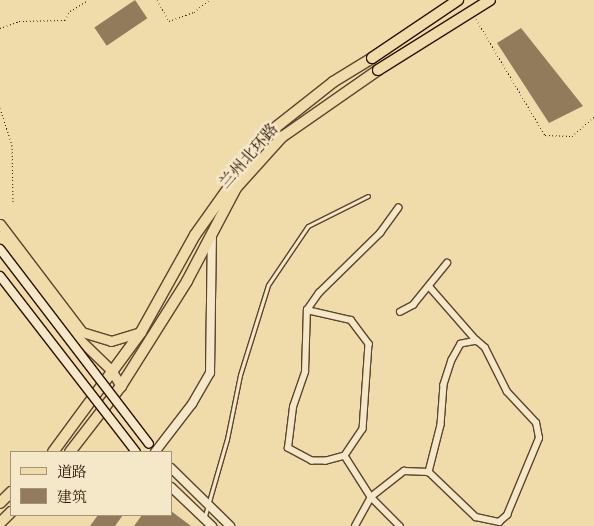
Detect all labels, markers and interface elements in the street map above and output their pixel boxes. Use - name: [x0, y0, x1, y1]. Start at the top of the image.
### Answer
- street label: 兰州北环路: [216, 120, 282, 192]
- legend: [10, 451, 172, 516]
- text: 道路: [57, 463, 87, 482]
- text: 建筑: [57, 488, 87, 507]

